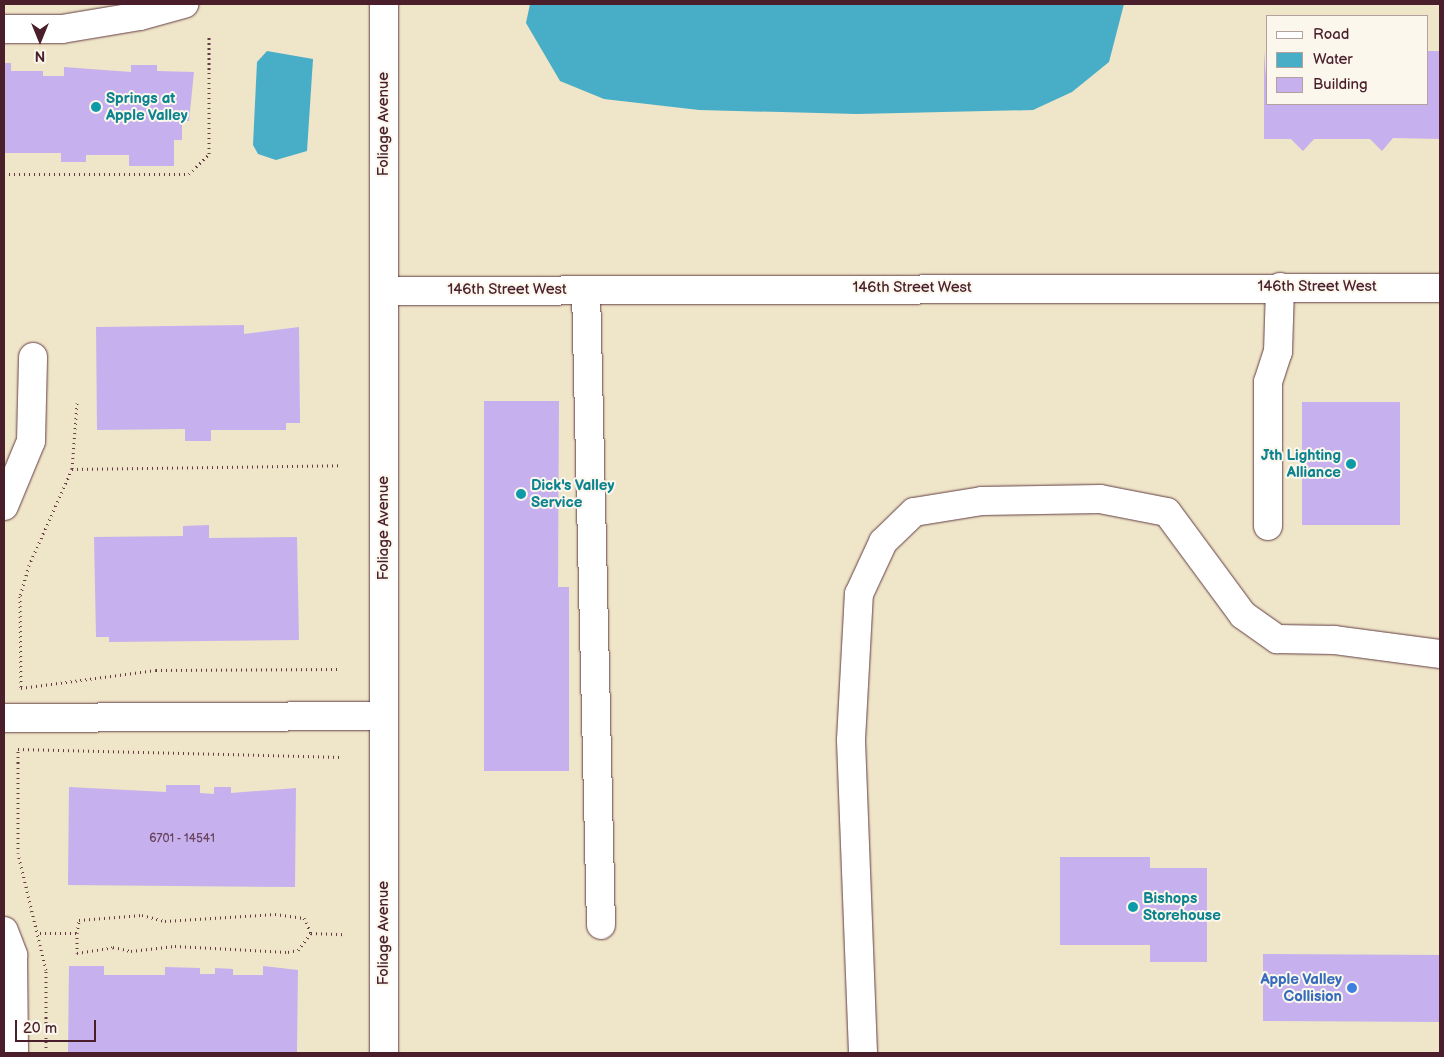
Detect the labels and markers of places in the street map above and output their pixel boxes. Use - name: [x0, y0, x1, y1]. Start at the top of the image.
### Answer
- place label: Springs at Apple Valley: [106, 89, 188, 124]
- marker: Springs at Apple Valley: [90, 101, 102, 113]
- place label: Jth Lighting Alliance: [1261, 446, 1341, 481]
- marker: Jth Lighting Alliance: [1345, 458, 1357, 470]
- place label: Dick's Valley Service: [531, 476, 615, 511]
- marker: Dick's Valley Service: [515, 488, 527, 500]
- place label: Bishops Storehouse: [1143, 889, 1221, 924]
- marker: Bishops Storehouse: [1127, 901, 1139, 913]
- place label: Apple Valley Collision: [1260, 970, 1342, 1005]
- marker: Apple Valley Collision: [1346, 982, 1358, 994]

